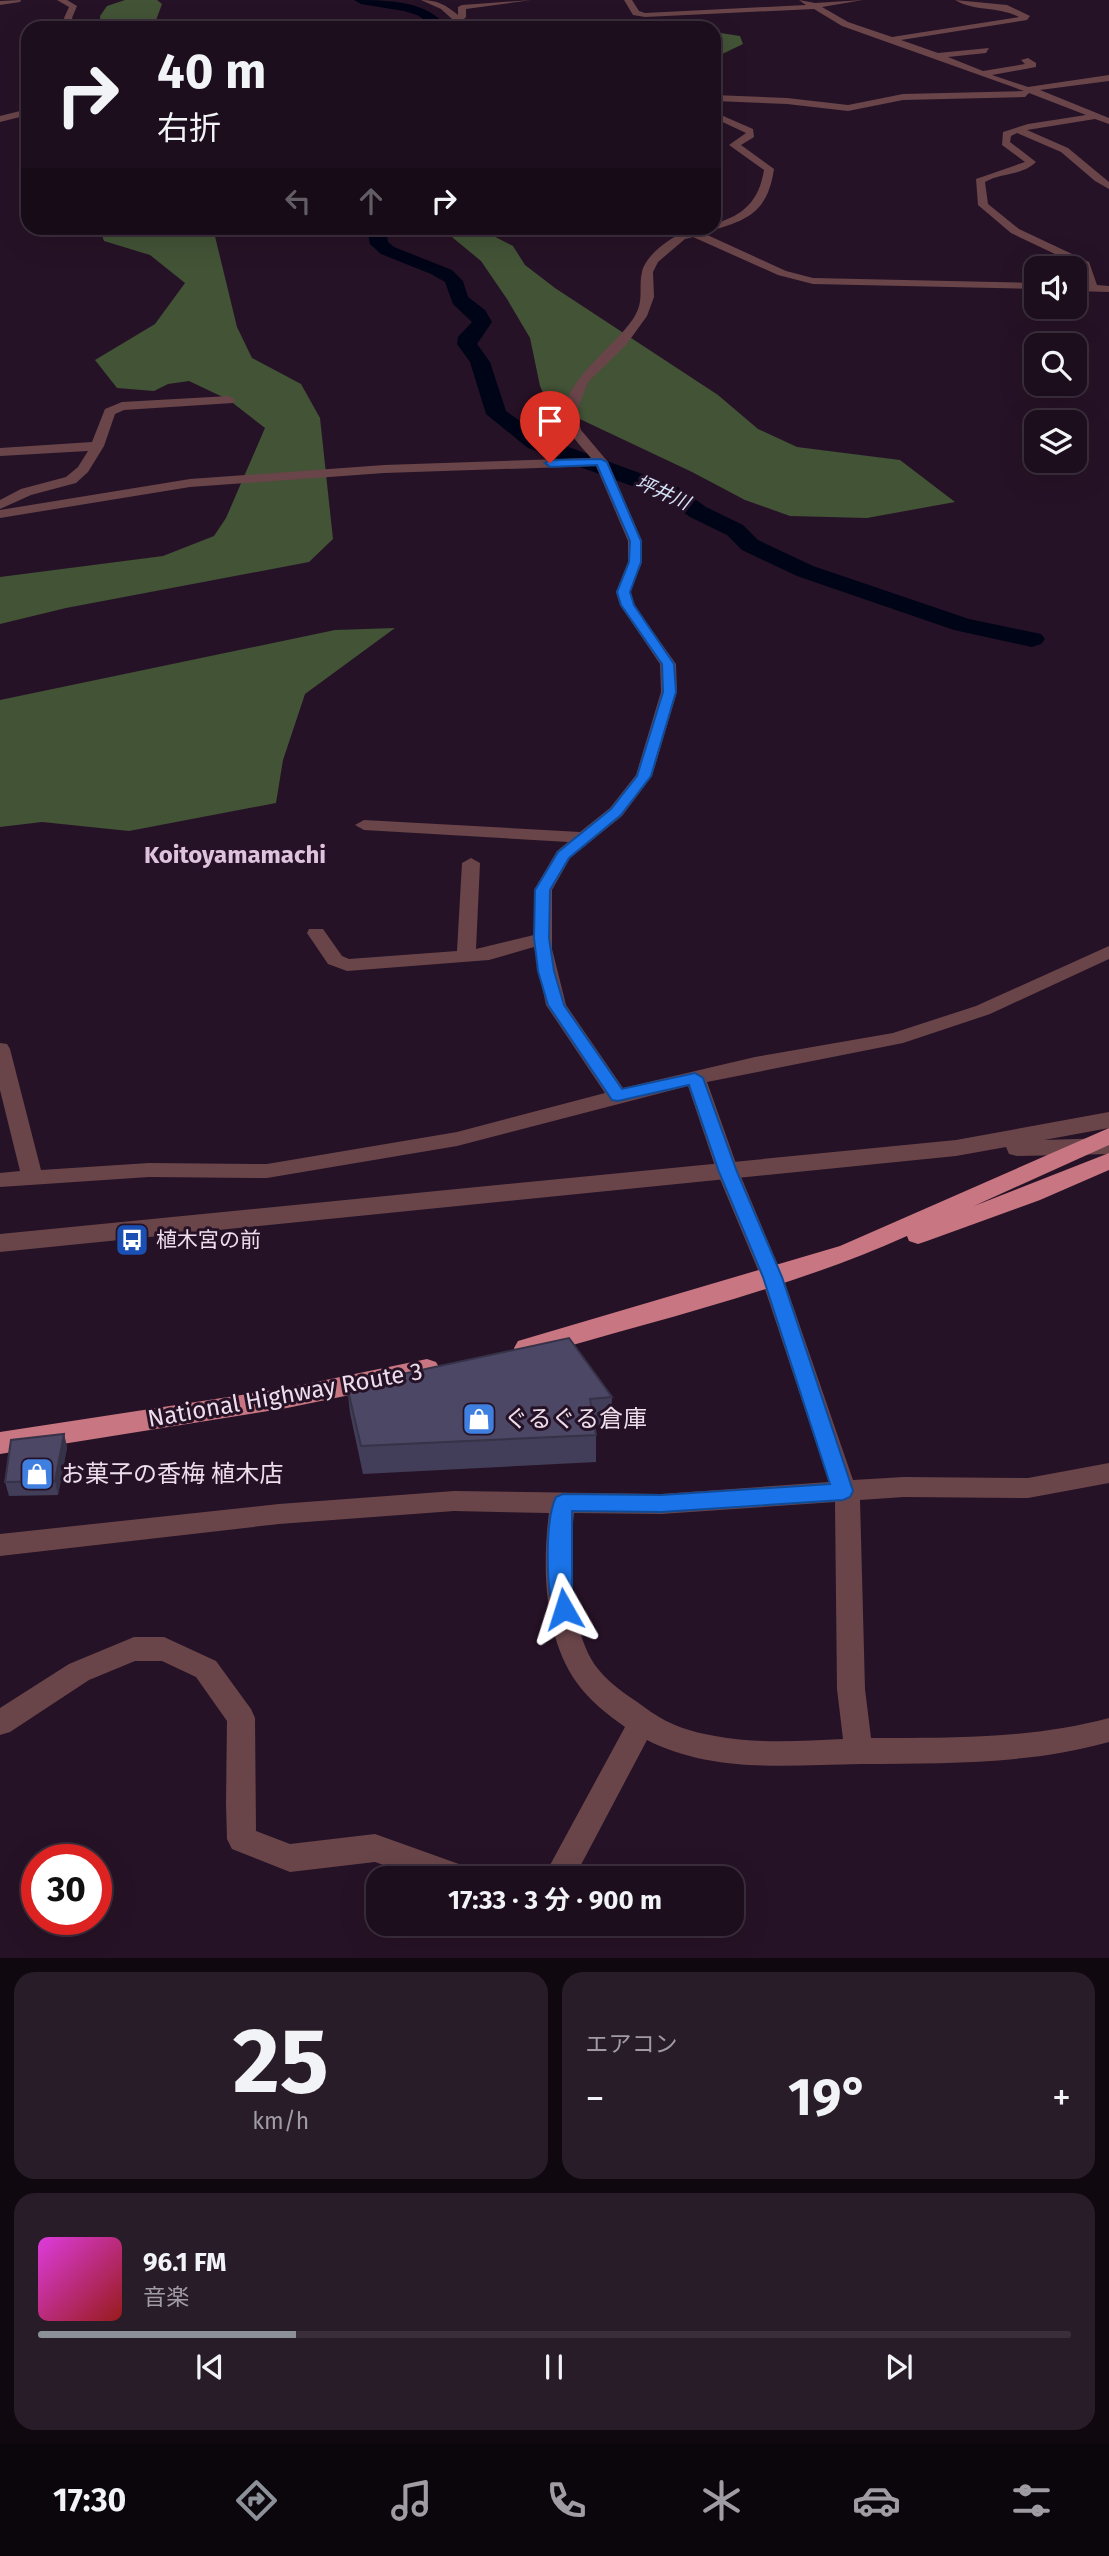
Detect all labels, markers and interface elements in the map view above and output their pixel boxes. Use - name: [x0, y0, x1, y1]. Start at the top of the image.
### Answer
- text: 40 m: [157, 42, 266, 101]
- icon: right: [42, 49, 133, 140]
- text: 右折: [157, 109, 221, 147]
- icon: left: [279, 182, 317, 220]
- icon: ahead: [352, 182, 390, 220]
- icon: right: [425, 182, 463, 220]
- map controls: [1024, 256, 1087, 473]
- button: sound: [1024, 256, 1087, 319]
- button: search: [1024, 333, 1087, 396]
- pin: [520, 391, 580, 463]
- icon: arrive: [531, 402, 569, 440]
- button: layers: [1024, 410, 1087, 473]
- water label: 坪井川: [632, 470, 695, 515]
- district label: Koitoyamamachi: [144, 841, 326, 869]
- bus stop icon: 植木宮の前: [113, 1221, 151, 1259]
- place label: 植木宮の前: [156, 1227, 261, 1253]
- street label: National Highway Route 3: [145, 1357, 425, 1433]
- shop icon: ぐるぐる倉庫: [460, 1400, 498, 1438]
- place label: ぐるぐる倉庫: [504, 1405, 647, 1433]
- shop icon: お菓子の香梅 植木店: [18, 1455, 56, 1493]
- place label: お菓子の香梅 植木店: [61, 1460, 283, 1488]
- position arrow: [527, 1572, 601, 1646]
- speed limit sign: 30: [21, 1844, 112, 1935]
- text: 17:33 · 3 分 · 900 m: [448, 1885, 662, 1916]
- text: 25: [233, 2007, 329, 2116]
- text: エアコン: [586, 2030, 678, 2058]
- text: 19°: [788, 2066, 868, 2129]
- text: −: [586, 2075, 605, 2121]
- text: +: [1052, 2075, 1071, 2121]
- text: km/h: [252, 2107, 309, 2135]
- text: 96.1 FM: [143, 2247, 227, 2278]
- text: 音楽: [143, 2283, 189, 2311]
- icon: previous: [191, 2348, 229, 2386]
- icon: pause: [535, 2348, 573, 2386]
- icon: next: [880, 2348, 918, 2386]
- icon: directions: [232, 2476, 281, 2525]
- icon: music: [387, 2476, 436, 2525]
- icon: phone: [542, 2476, 591, 2525]
- icon: climate: [697, 2476, 746, 2525]
- icon: car: [852, 2476, 901, 2525]
- icon: filters: [1007, 2476, 1056, 2525]
- text: 17:30: [53, 2481, 126, 2519]

